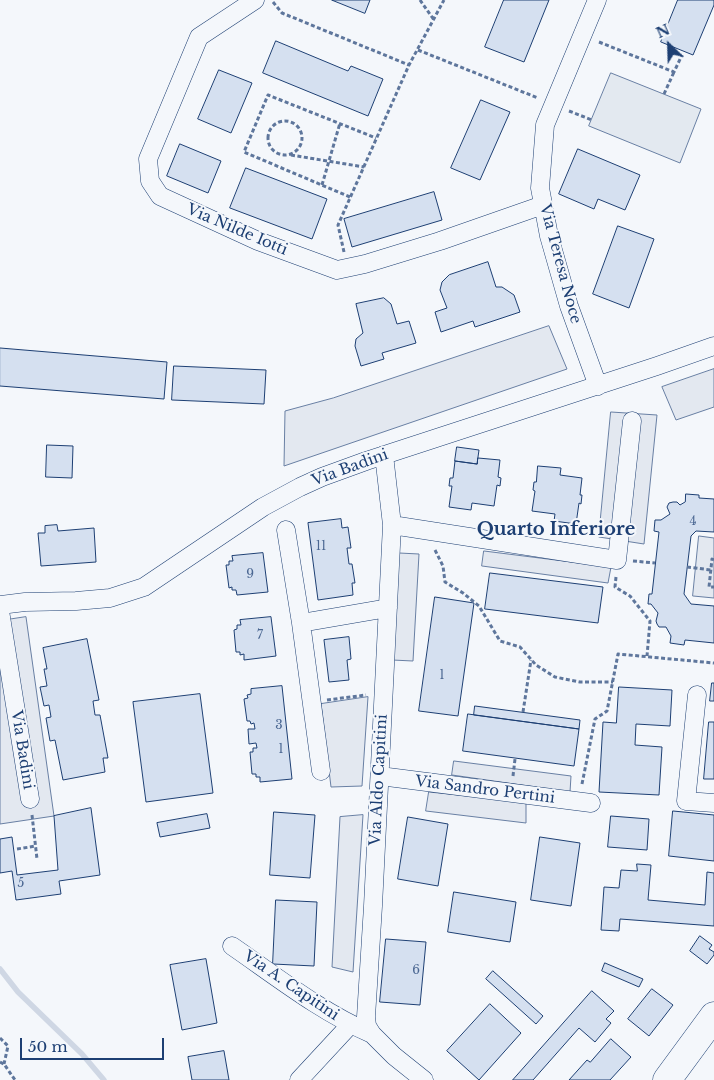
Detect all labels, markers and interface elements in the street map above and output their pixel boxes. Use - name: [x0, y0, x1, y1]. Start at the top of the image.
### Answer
- north arrow: [644, 20, 694, 70]
- text: N: [653, 20, 673, 42]
- street label: Via Nilde Iotti: [184, 201, 290, 259]
- street label: Via Teresa Noce: [535, 202, 585, 326]
- street label: Via Badini: [309, 446, 391, 490]
- house number: 4: [689, 515, 697, 529]
- district label: Quarto Inferiore: [477, 519, 635, 541]
- house number: 11: [316, 540, 326, 554]
- house number: 9: [246, 568, 254, 582]
- house number: 7: [257, 629, 263, 643]
- house number: 1: [439, 669, 445, 683]
- street label: Via Badini: [7, 709, 37, 791]
- street label: Via Aldo Capitini: [367, 714, 391, 846]
- house number: 3: [275, 719, 283, 733]
- house number: 1: [278, 743, 284, 757]
- street label: Via Sandro Pertini: [414, 772, 556, 808]
- house number: 5: [18, 877, 24, 891]
- street label: Via A. Capitini: [240, 947, 342, 1025]
- house number: 6: [412, 964, 420, 978]
- scale bar: [22, 1028, 166, 1060]
- text: 50 m: [28, 1037, 68, 1056]

